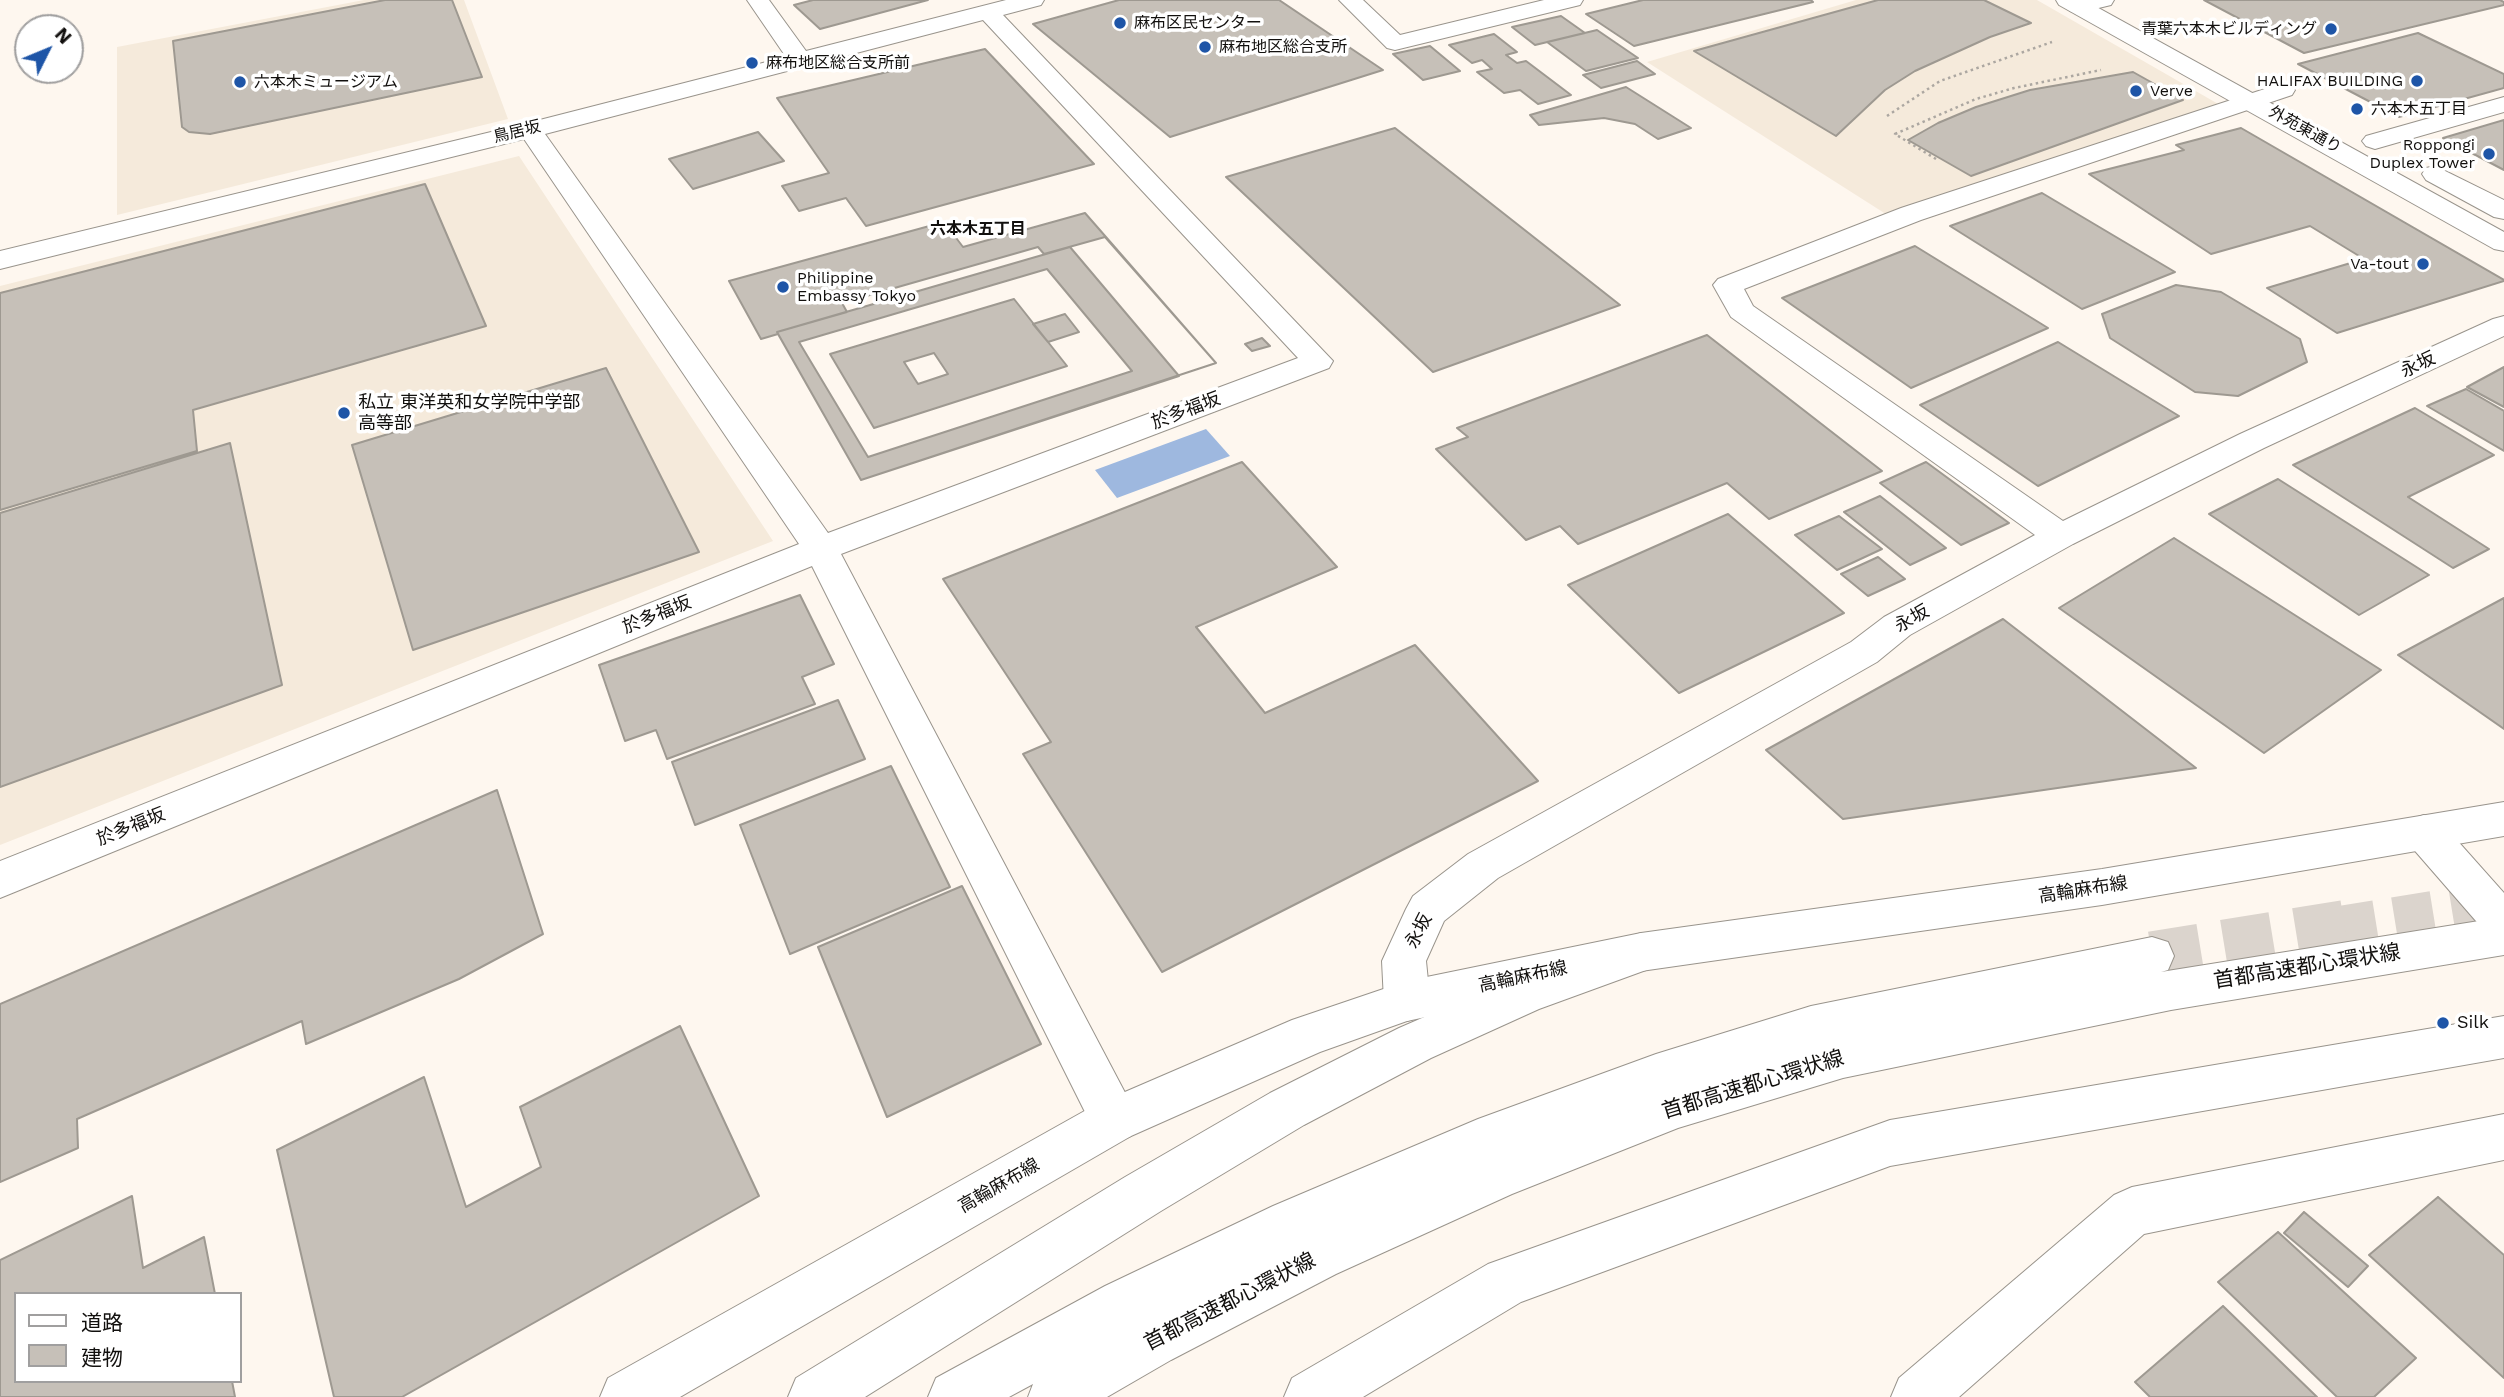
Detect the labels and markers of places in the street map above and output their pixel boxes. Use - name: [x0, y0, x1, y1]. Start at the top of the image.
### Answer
- place label: 麻布区民センター: [1134, 13, 1262, 33]
- marker: 麻布区民センター: [1112, 15, 1128, 31]
- place label: 青葉六本木ビルディング: [2141, 19, 2317, 39]
- marker: 青葉六本木ビルディング: [2323, 21, 2339, 37]
- place label: 麻布地区総合支所: [1219, 37, 1347, 57]
- marker: 麻布地区総合支所: [1197, 39, 1213, 55]
- place label: 麻布地区総合支所前: [766, 53, 910, 73]
- marker: 麻布地区総合支所前: [744, 55, 760, 71]
- place label: HALIFAX BUILDING: [2257, 71, 2403, 91]
- place label: 六本木ミュージアム: [254, 72, 398, 92]
- marker: HALIFAX BUILDING: [2409, 73, 2425, 89]
- marker: 六本木ミュージアム: [232, 74, 248, 90]
- place label: Verve: [2150, 81, 2193, 101]
- marker: Verve: [2128, 83, 2144, 99]
- place label: 六本木五丁目: [2371, 99, 2467, 119]
- marker: 六本木五丁目: [2349, 101, 2365, 117]
- place label: Roppongi Duplex Tower: [2370, 135, 2475, 173]
- marker: Roppongi Duplex Tower: [2481, 146, 2497, 162]
- place label: Va-tout: [2350, 254, 2409, 274]
- marker: Va-tout: [2415, 256, 2431, 272]
- place label: Philippine Embassy Tokyo: [797, 268, 916, 306]
- marker: Philippine Embassy Tokyo: [775, 279, 791, 295]
- place label: 私立 東洋英和女学院中学部 高等部: [358, 392, 580, 434]
- marker: 私立 東洋英和女学院中学部 高等部: [336, 405, 352, 421]
- place label: Silk: [2457, 1012, 2489, 1034]
- marker: Silk: [2435, 1015, 2451, 1031]

